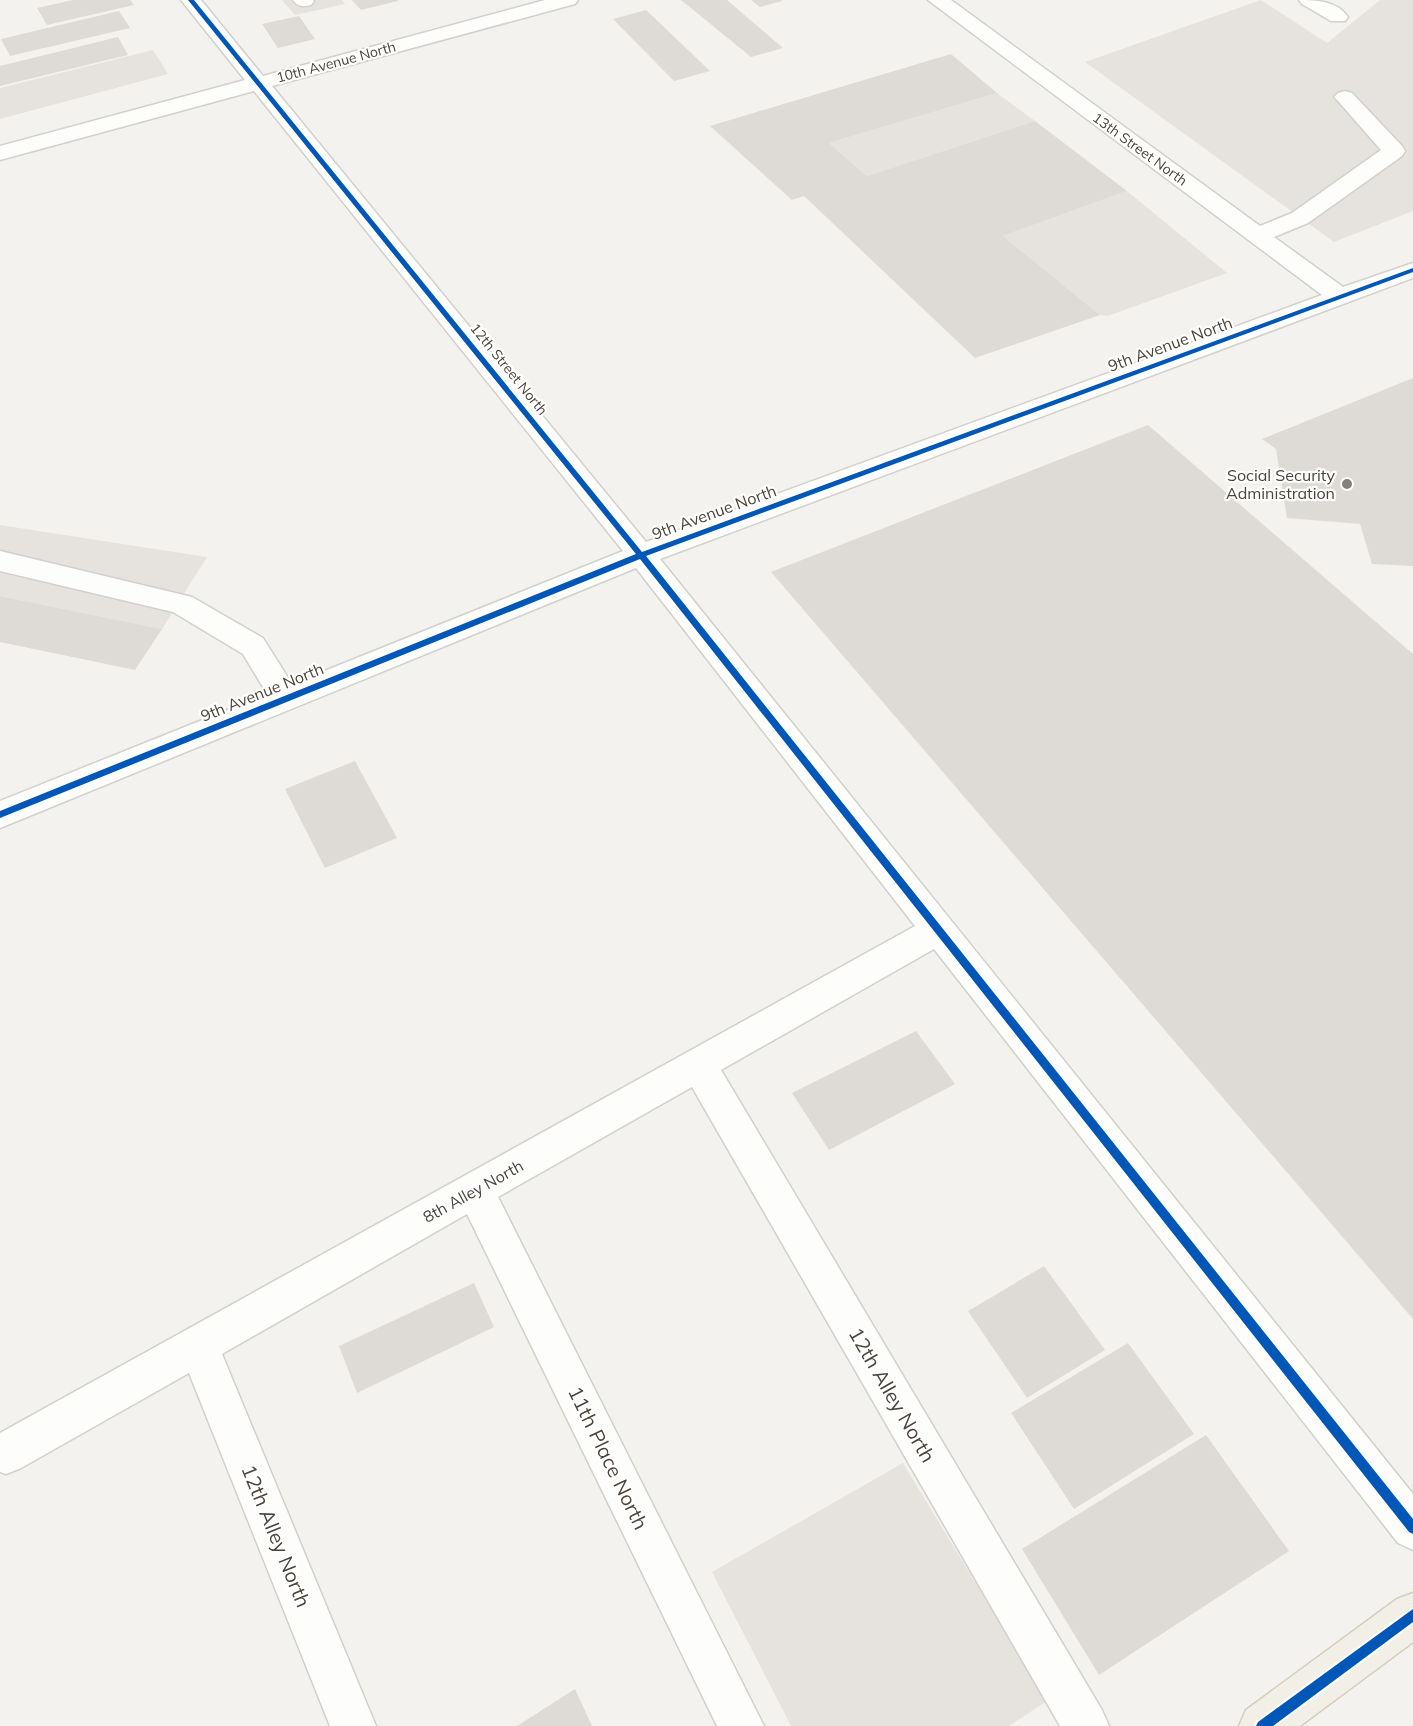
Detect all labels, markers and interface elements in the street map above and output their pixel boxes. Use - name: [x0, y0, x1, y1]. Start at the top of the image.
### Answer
- street label: 10th Avenue North: [274, 37, 398, 87]
- street label: 13th Street North: [1089, 109, 1191, 189]
- street label: 9th Avenue North: [1105, 312, 1235, 376]
- street label: 12th Street North: [466, 319, 552, 419]
- place label: Social Security Administration: [1226, 465, 1335, 503]
- marker: Social Security Administration: [1340, 477, 1354, 491]
- street label: 9th Avenue North: [649, 480, 779, 544]
- street label: 9th Avenue North: [198, 658, 326, 726]
- street label: 8th Alley North: [419, 1155, 527, 1227]
- street label: 12th Alley North: [844, 1323, 941, 1467]
- street label: 11th Place North: [563, 1382, 654, 1534]
- street label: 12th Alley North: [236, 1461, 316, 1611]

